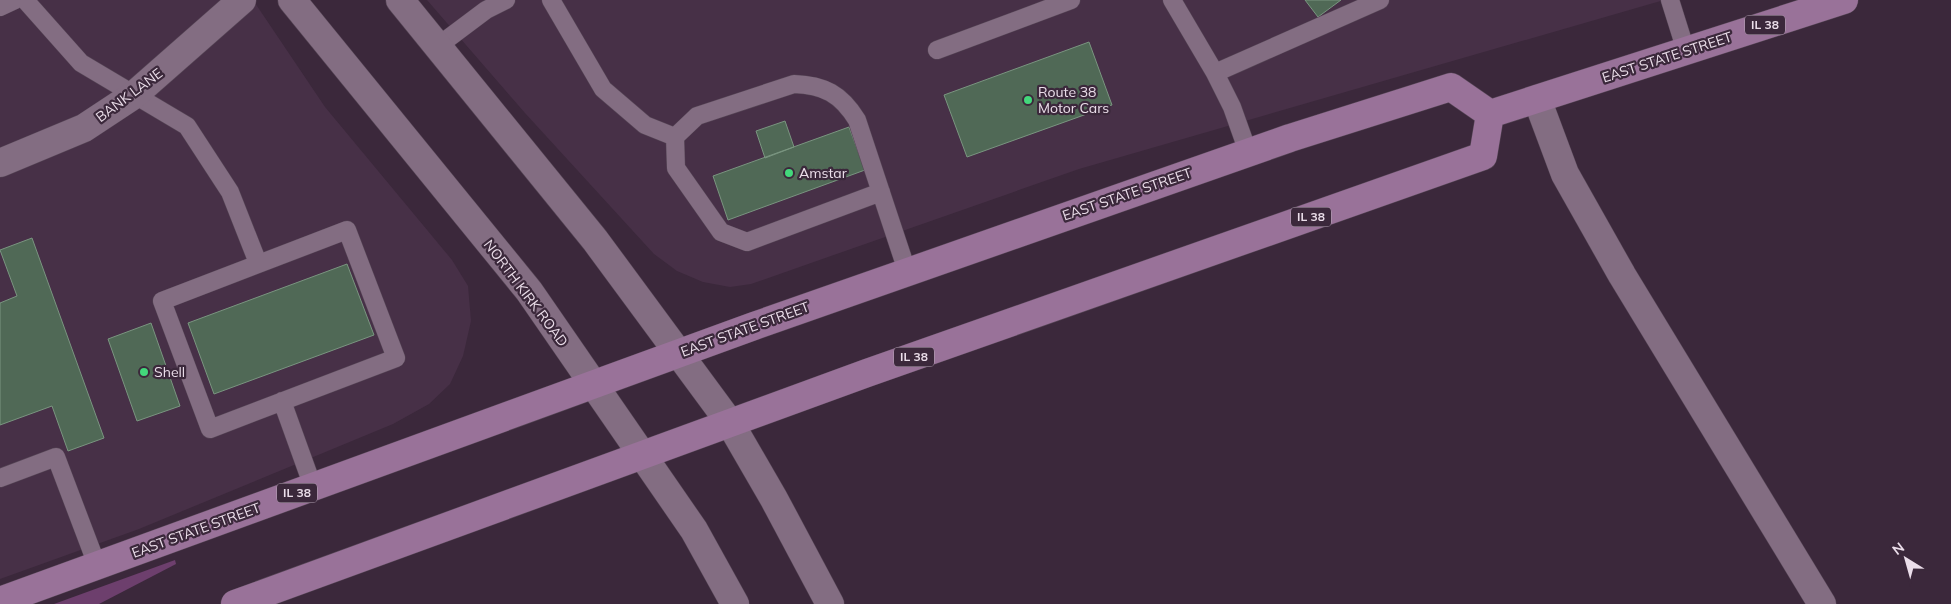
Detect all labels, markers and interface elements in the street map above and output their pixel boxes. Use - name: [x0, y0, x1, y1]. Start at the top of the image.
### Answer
- road number: IL 38: [1745, 16, 1785, 34]
- street label: EAST STATE STREET: [1600, 27, 1735, 87]
- street label: BANK LANE: [92, 64, 166, 126]
- place label: Route 38 Motor Cars: [1038, 83, 1109, 117]
- marker: Route 38 Motor Cars: [1022, 94, 1034, 106]
- street label: EAST STATE STREET: [1060, 163, 1195, 225]
- place label: Amstar: [799, 164, 848, 182]
- marker: Amstar: [783, 167, 795, 179]
- road number: IL 38: [1291, 208, 1331, 226]
- street label: NORTH KIRK ROAD: [480, 236, 572, 350]
- street label: EAST STATE STREET: [678, 297, 812, 361]
- road number: IL 38: [894, 348, 934, 367]
- place label: Shell: [154, 363, 185, 381]
- marker: Shell: [138, 366, 150, 378]
- road number: IL 38: [277, 483, 317, 502]
- street label: EAST STATE STREET: [129, 498, 263, 562]
- north arrow: [1881, 534, 1931, 584]
- text: N: [1889, 538, 1908, 559]

